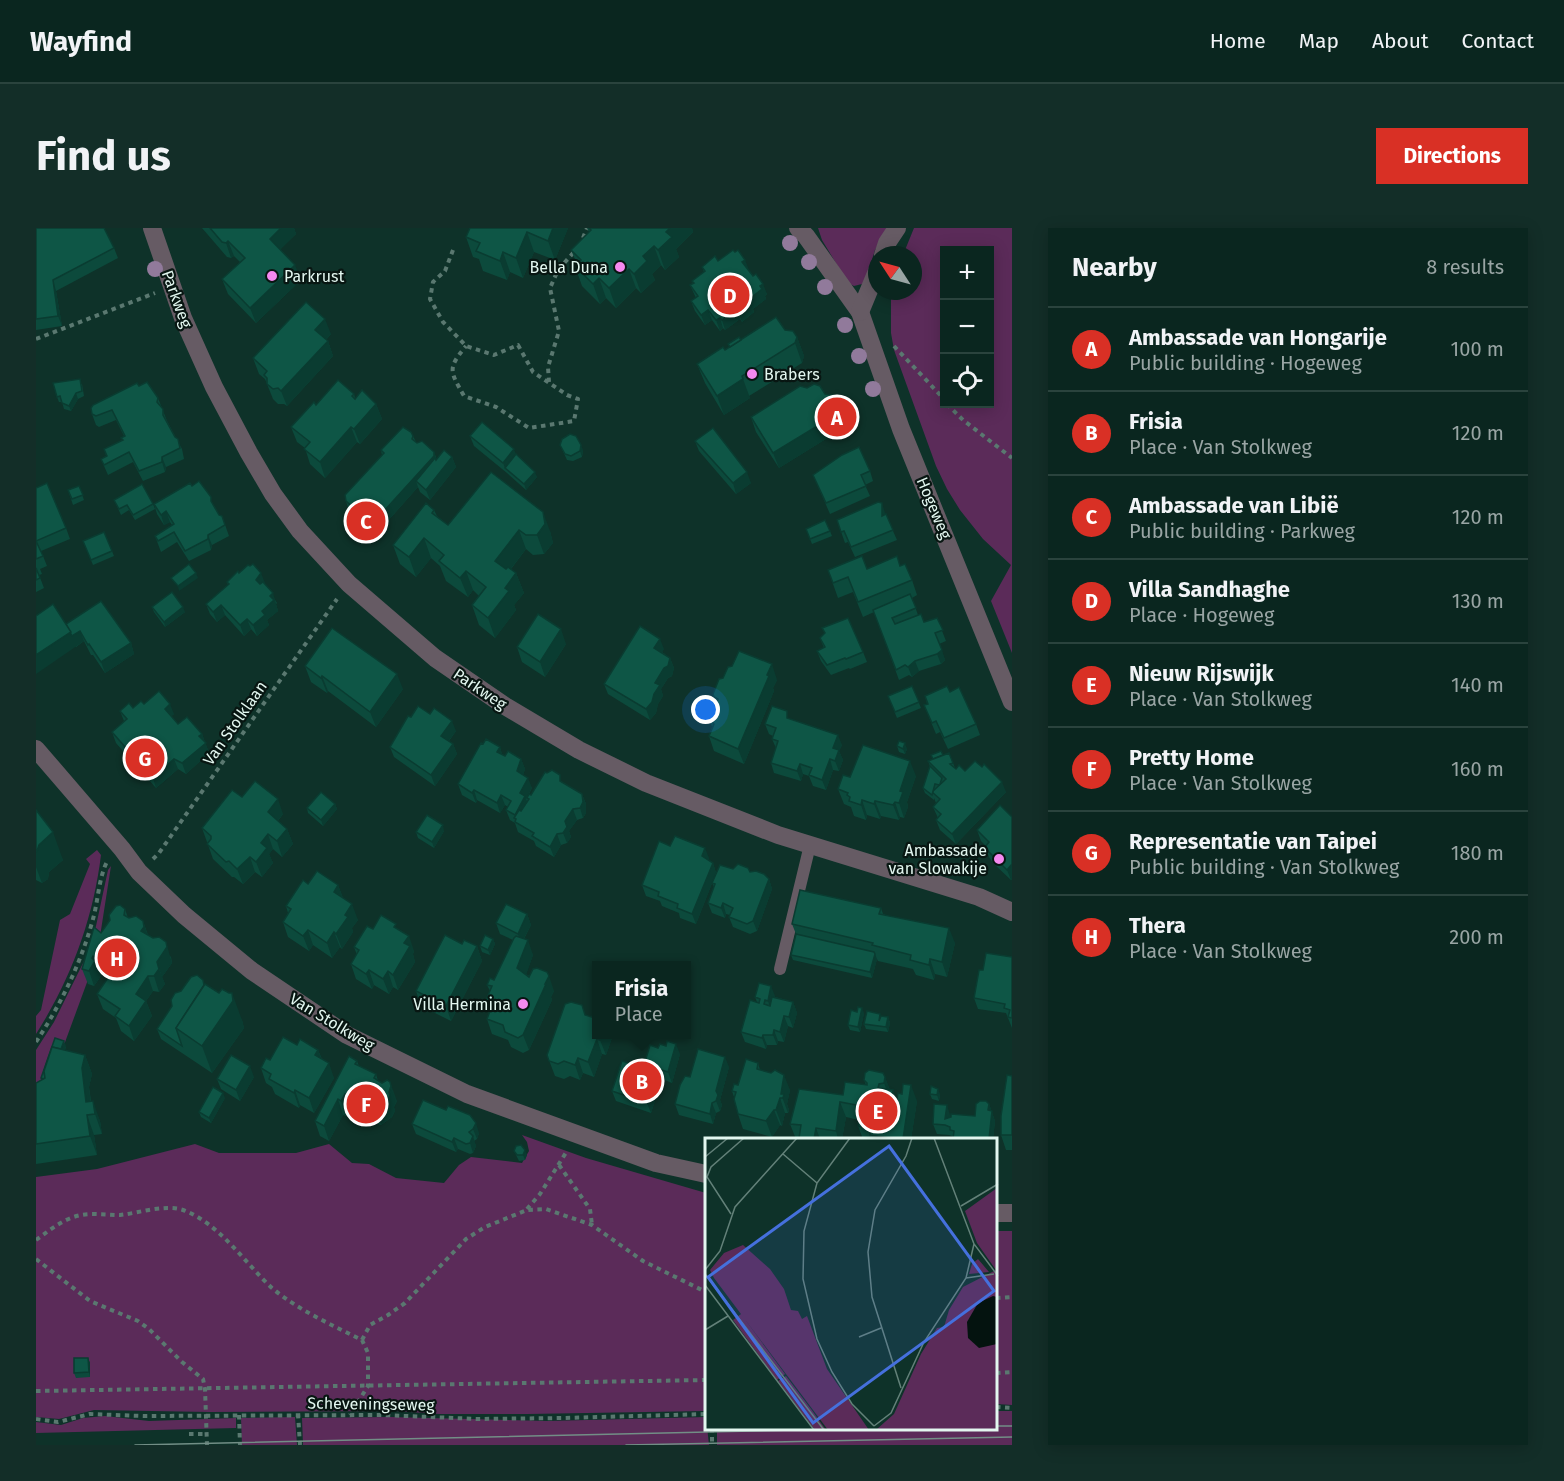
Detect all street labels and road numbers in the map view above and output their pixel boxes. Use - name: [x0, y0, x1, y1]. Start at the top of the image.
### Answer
- street label: Parkweg: [158, 268, 196, 331]
- street label: Hogeweg: [912, 474, 956, 542]
- street label: Parkweg: [450, 664, 511, 714]
- street label: Van Stolklaan: [199, 677, 271, 769]
- street label: Van Stolkweg: [286, 989, 378, 1055]
- street label: Scheveningseweg: [307, 1393, 435, 1415]

